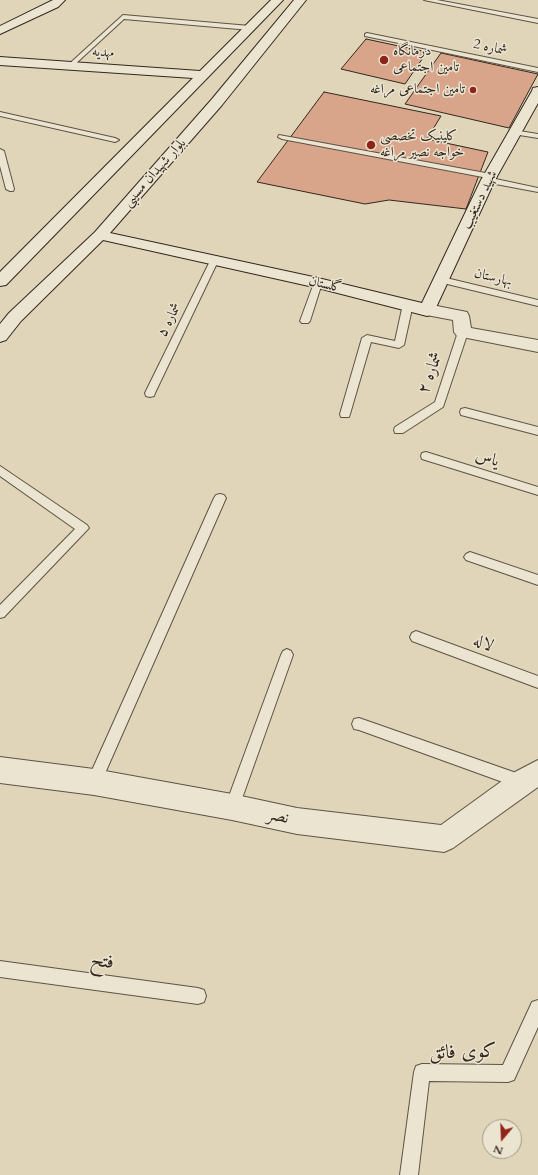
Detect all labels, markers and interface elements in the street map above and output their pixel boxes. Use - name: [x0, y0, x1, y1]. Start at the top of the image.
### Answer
- street label: شماره 2: [471, 36, 509, 60]
- street label: مهدیه: [91, 44, 115, 62]
- place label: درمانگاه تامین اجتماعی: [393, 44, 459, 76]
- marker: درمانگاه تامین اجتماعی: [378, 54, 390, 66]
- place label: تامین اجتماعی مراغه: [370, 82, 465, 98]
- marker: تامین اجتماعی مراغه: [468, 85, 478, 95]
- place label: کلینیک تخصصی خواجه نصیر مراغه: [380, 129, 464, 162]
- street label: بلوار شهیدان مسیبی: [120, 135, 190, 211]
- marker: کلینیک تخصصی خواجه نصیر مراغه: [365, 139, 377, 151]
- street label: شهید دستغیب: [459, 168, 501, 232]
- street label: بهارستان: [472, 265, 514, 291]
- street label: گلستان: [307, 273, 343, 297]
- street label: شماره ۵: [155, 300, 185, 340]
- street label: شماره ۲: [414, 349, 448, 397]
- street label: یاس: [473, 446, 501, 472]
- street label: لاله: [470, 631, 496, 657]
- street label: نصر: [265, 805, 291, 829]
- street label: فتح: [89, 948, 115, 976]
- street label: کوی فائق: [429, 1040, 497, 1066]
- north arrow: [482, 1119, 522, 1159]
- text: N: [491, 1141, 505, 1159]

